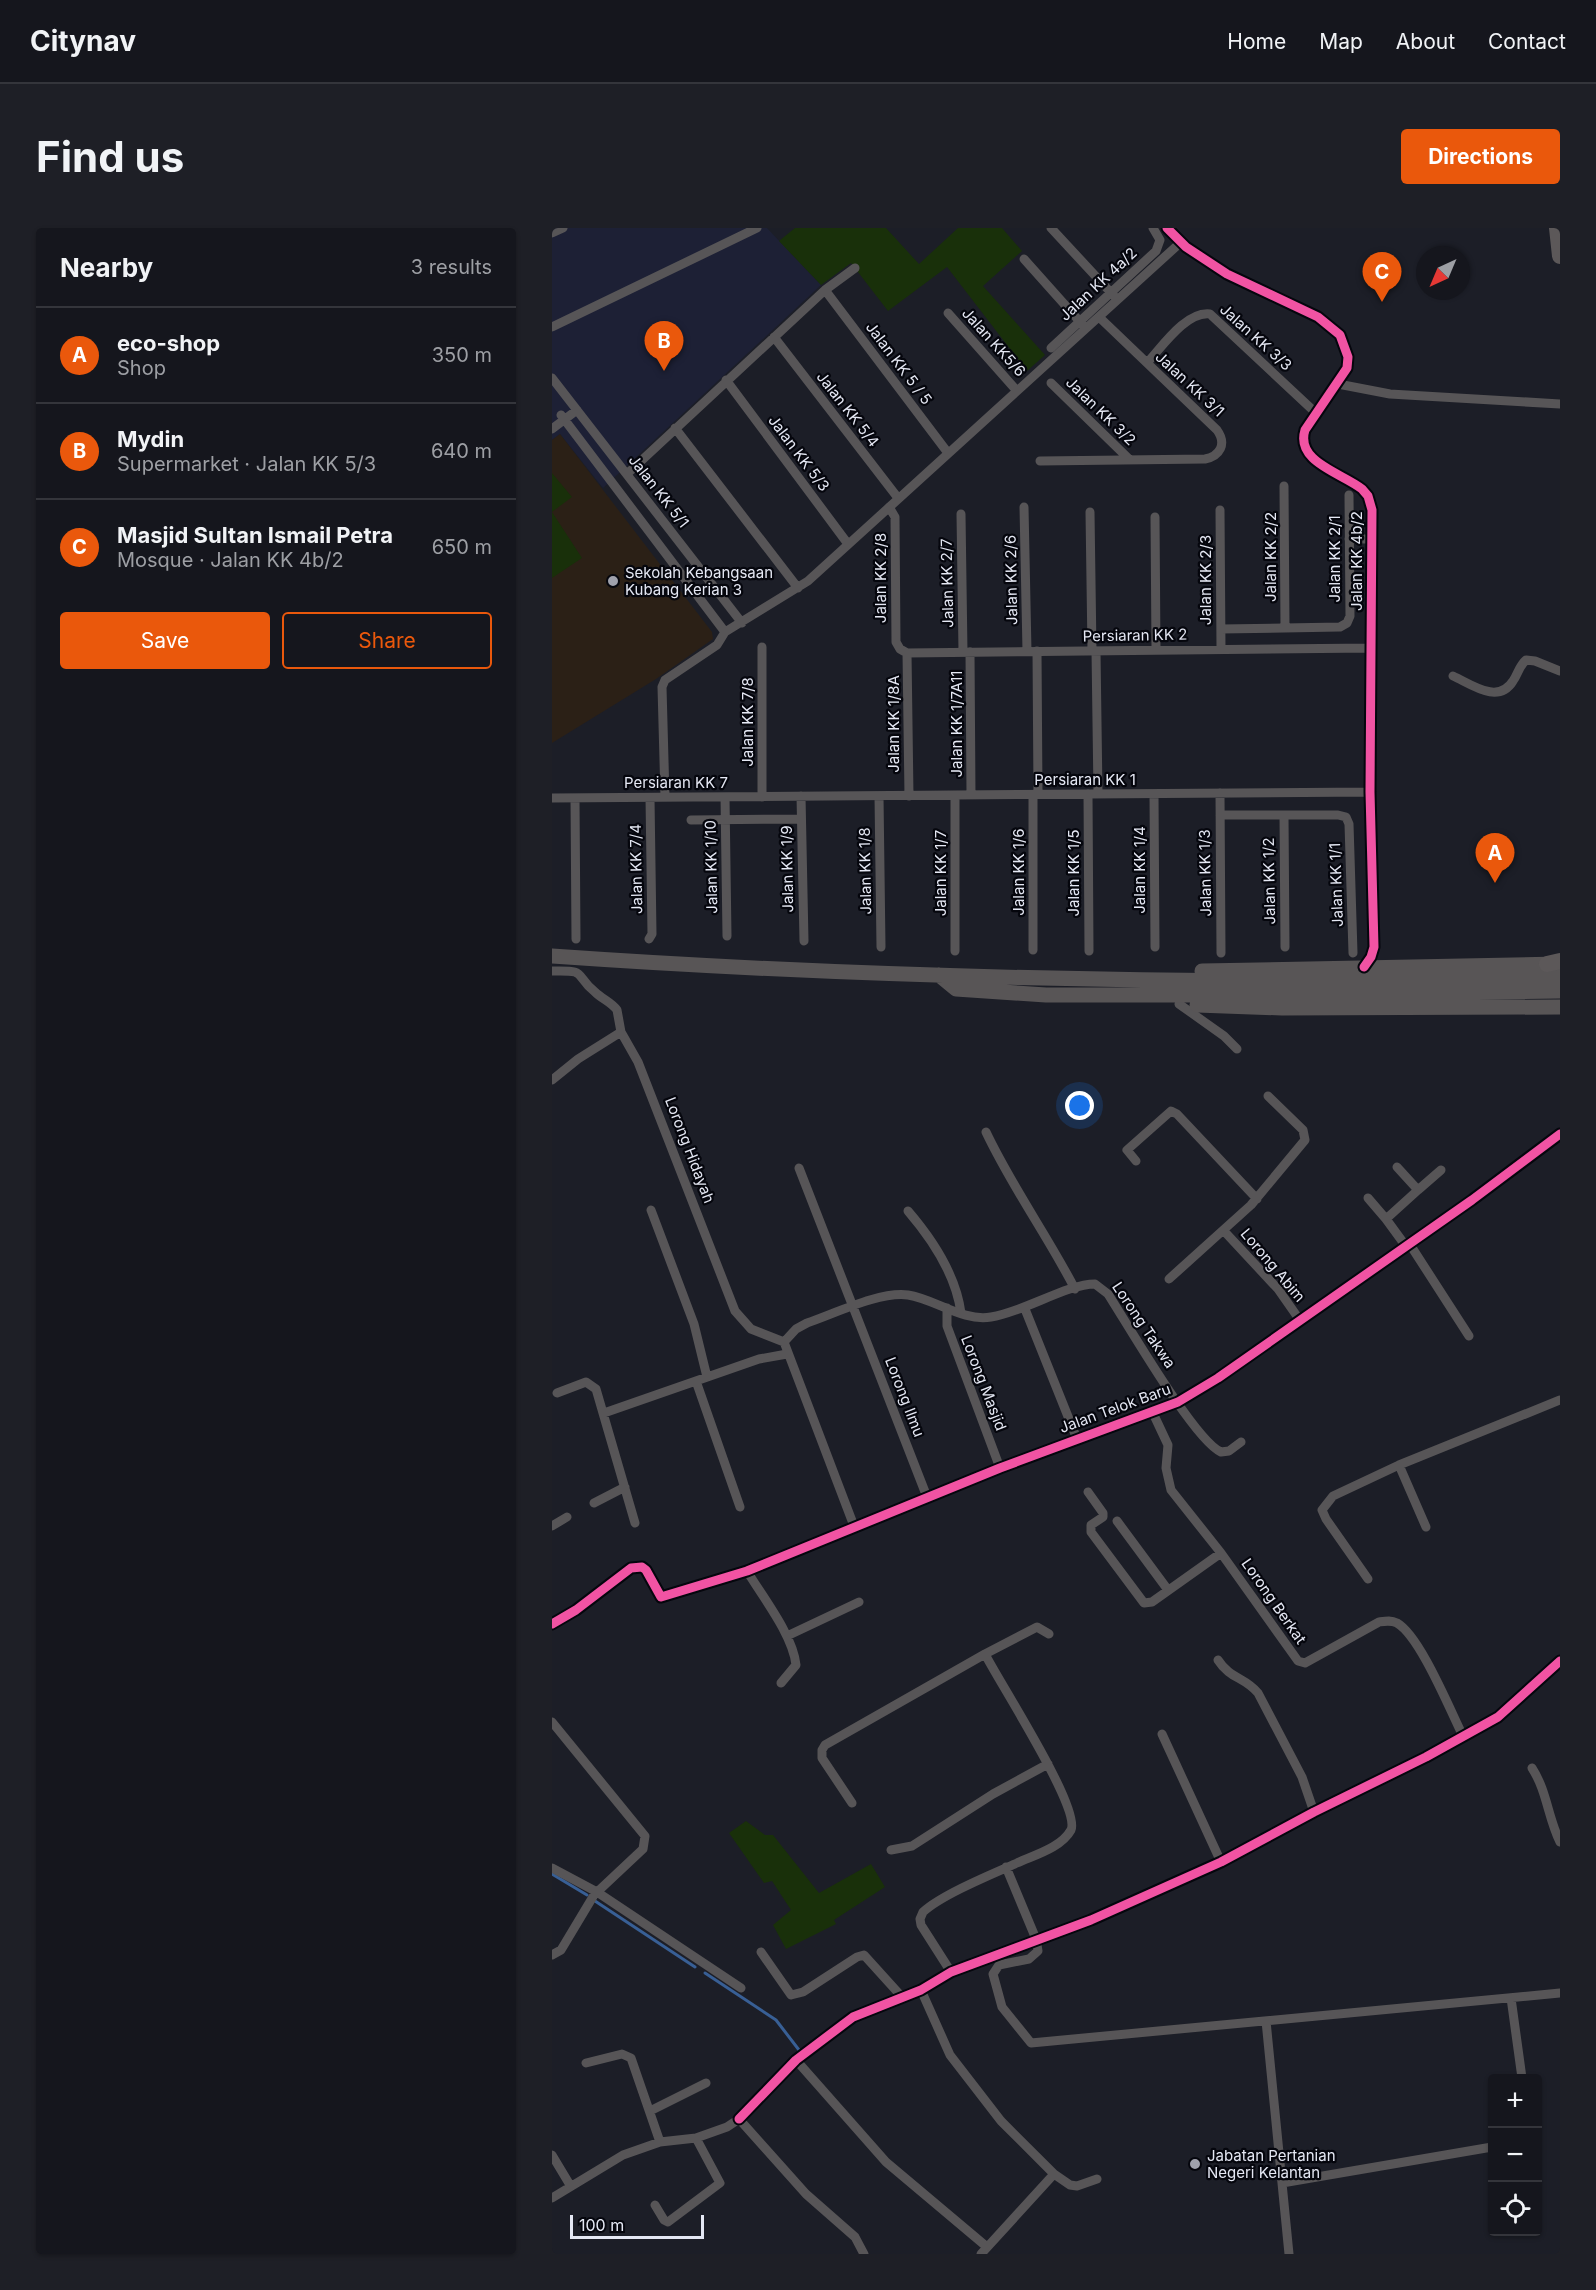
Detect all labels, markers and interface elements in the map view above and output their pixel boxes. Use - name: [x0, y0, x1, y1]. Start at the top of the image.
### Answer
- text: Citynav: [30, 24, 136, 58]
- text: Home: [1227, 29, 1286, 54]
- text: Map: [1319, 29, 1363, 54]
- text: About: [1396, 29, 1455, 54]
- text: Contact: [1488, 29, 1566, 54]
- button: Directions: [1401, 129, 1560, 184]
- text: Find us: [36, 131, 184, 182]
- street label: Jalan KK 4a/2: [1055, 243, 1141, 325]
- north arrow: [1416, 246, 1470, 300]
- text: Nearby: [60, 252, 153, 283]
- pin: C: [1362, 253, 1402, 302]
- text: 3 results: [411, 255, 492, 279]
- street label: Jalan KK 3/3: [1216, 300, 1296, 374]
- street label: Jalan KK5/6: [958, 304, 1030, 380]
- street label: Jalan KK 5 / 5: [862, 318, 936, 408]
- pin: B: [644, 322, 684, 371]
- text: eco-shop: [117, 330, 220, 356]
- text: A: [72, 343, 87, 367]
- text: 350 m: [432, 343, 492, 367]
- street label: Jalan KK 3/1: [1152, 347, 1228, 421]
- text: Shop: [117, 356, 166, 380]
- street label: Jalan KK 5/4: [813, 367, 883, 451]
- street label: Jalan KK 3/2: [1062, 373, 1140, 449]
- street label: Jalan KK 5/3: [764, 411, 834, 495]
- text: Mydin: [117, 426, 184, 452]
- text: B: [73, 439, 86, 463]
- text: 640 m: [431, 439, 492, 463]
- street label: Jalan KK 5/1: [625, 451, 693, 531]
- text: Supermarket · Jalan KK 5/3: [117, 452, 376, 476]
- street label: Jalan KK 4b/2: [1347, 511, 1366, 611]
- street label: Jalan KK 2/2: [1261, 512, 1280, 602]
- street label: Jalan KK 2/1: [1325, 515, 1344, 603]
- text: Masjid Sultan Ismail Petra: [117, 522, 393, 548]
- street label: Jalan KK 2/8: [871, 533, 890, 623]
- text: C: [72, 535, 87, 559]
- text: 650 m: [432, 535, 492, 559]
- street label: Jalan KK 2/6: [1001, 535, 1021, 625]
- street label: Jalan KK 2/3: [1196, 535, 1215, 625]
- street label: Jalan KK 2/7: [937, 538, 957, 628]
- text: Mosque · Jalan KK 4b/2: [117, 548, 344, 572]
- place label: Sekolah Kebangsaan Kubang Kerian 3: [625, 563, 773, 599]
- marker: Sekolah Kebangsaan Kubang Kerian 3: [606, 574, 620, 588]
- button: Save: [60, 612, 270, 669]
- button: Share: [282, 612, 492, 669]
- street label: Persiaran KK 2: [1083, 625, 1187, 645]
- street label: Jalan KK 1/7A11: [947, 671, 966, 777]
- street label: Jalan KK 1/8A: [884, 675, 903, 773]
- street label: Jalan KK 7/8: [738, 677, 757, 767]
- street label: Persiaran KK 1: [1034, 770, 1136, 789]
- street label: Persiaran KK 7: [624, 773, 728, 792]
- street label: Jalan KK 1/10: [701, 820, 721, 914]
- street label: Jalan KK 7/4: [626, 824, 646, 914]
- street label: Jalan KK 1/9: [777, 825, 797, 913]
- street label: Jalan KK 1/4: [1130, 826, 1149, 914]
- street label: Jalan KK 1/8: [855, 827, 875, 915]
- street label: Jalan KK 1/6: [1009, 828, 1028, 916]
- street label: Jalan KK 1/5: [1064, 829, 1083, 917]
- street label: Jalan KK 1/3: [1195, 829, 1215, 917]
- street label: Jalan KK 1/7: [931, 830, 950, 916]
- pin: A: [1476, 834, 1514, 883]
- street label: Jalan KK 1/2: [1259, 837, 1279, 925]
- street label: Jalan KK 1/1: [1325, 843, 1347, 927]
- your location: [1065, 1091, 1094, 1120]
- street label: Lorong Hidayah: [661, 1094, 719, 1206]
- street label: Lorong Abim: [1237, 1224, 1309, 1306]
- street label: Lorong Takwa: [1108, 1278, 1180, 1372]
- street label: Lorong Masjid: [957, 1333, 1011, 1433]
- street label: Lorong Ilmu: [881, 1354, 929, 1440]
- street label: Jalan Telok Baru: [1057, 1379, 1173, 1437]
- street label: Lorong Berkat: [1237, 1555, 1311, 1648]
- map controls: [1488, 2074, 1542, 2236]
- button: +: [1488, 2074, 1542, 2128]
- button: −: [1488, 2128, 1542, 2182]
- place label: Jabatan Pertanian Negeri Kelantan: [1207, 2146, 1336, 2182]
- marker: Jabatan Pertanian Negeri Kelantan: [1188, 2157, 1202, 2171]
- button: locate: [1488, 2182, 1542, 2236]
- scale bar: [570, 2212, 704, 2240]
- text: 100 m: [579, 2215, 624, 2235]

